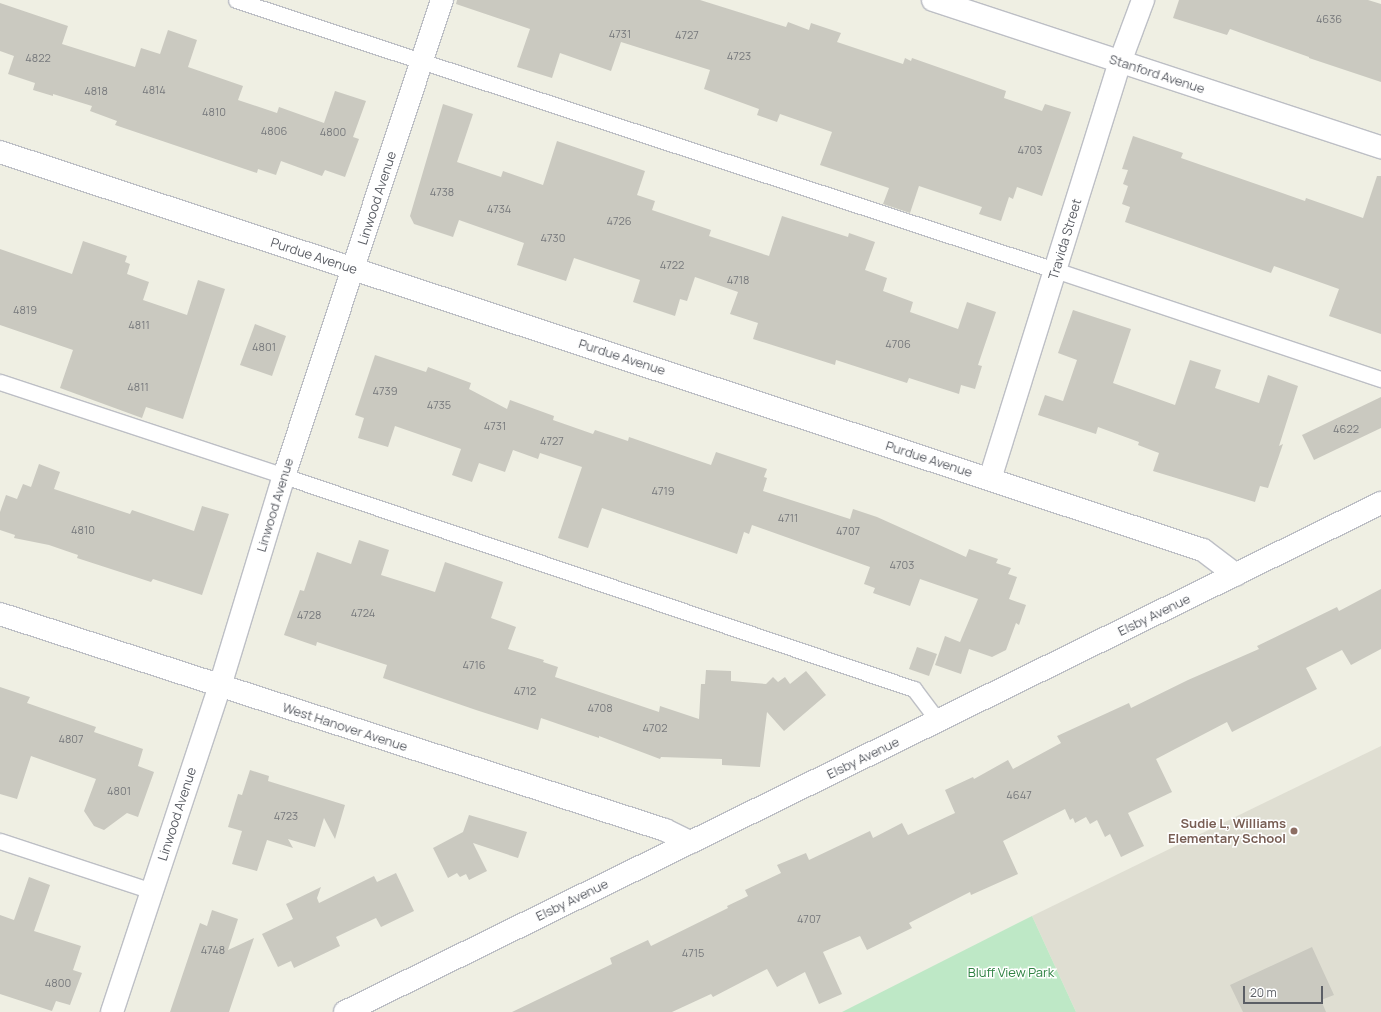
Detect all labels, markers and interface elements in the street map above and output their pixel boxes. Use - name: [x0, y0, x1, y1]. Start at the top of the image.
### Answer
- house number: 4636: [1316, 12, 1342, 26]
- house number: 4731: [609, 27, 631, 41]
- house number: 4727: [675, 28, 699, 42]
- house number: 4723: [727, 49, 751, 63]
- house number: 4822: [25, 51, 51, 65]
- street label: Stanford Avenue: [1107, 51, 1207, 97]
- house number: 4814: [142, 83, 166, 97]
- house number: 4818: [84, 84, 108, 98]
- house number: 4810: [202, 105, 226, 119]
- house number: 4806: [261, 124, 287, 138]
- house number: 4800: [320, 125, 346, 139]
- house number: 4703: [1018, 143, 1042, 157]
- street label: Linwood Avenue: [355, 149, 399, 247]
- house number: 4738: [430, 185, 454, 199]
- street label: Travida Street: [1045, 197, 1085, 281]
- house number: 4734: [487, 202, 511, 216]
- house number: 4726: [606, 214, 632, 228]
- house number: 4730: [541, 231, 565, 245]
- street label: Purdue Avenue: [269, 235, 359, 277]
- house number: 4722: [660, 258, 684, 272]
- house number: 4718: [727, 273, 749, 287]
- house number: 4819: [13, 303, 37, 317]
- house number: 4811: [128, 318, 150, 332]
- street label: Purdue Avenue: [577, 336, 667, 378]
- house number: 4706: [885, 337, 911, 351]
- house number: 4801: [252, 340, 276, 354]
- house number: 4811: [127, 380, 149, 394]
- house number: 4739: [373, 384, 397, 398]
- house number: 4735: [427, 398, 451, 412]
- house number: 4731: [484, 419, 506, 433]
- house number: 4622: [1333, 422, 1359, 436]
- house number: 4727: [540, 434, 564, 448]
- street label: Purdue Avenue: [884, 438, 974, 480]
- street label: Linwood Avenue: [253, 456, 297, 554]
- house number: 4719: [651, 484, 675, 498]
- house number: 4711: [778, 511, 798, 525]
- house number: 4810: [71, 523, 95, 537]
- house number: 4707: [836, 524, 860, 538]
- house number: 4703: [890, 558, 914, 572]
- street label: Elsby Avenue: [1115, 591, 1193, 639]
- house number: 4724: [351, 606, 375, 620]
- house number: 4728: [297, 608, 321, 622]
- house number: 4716: [462, 658, 486, 672]
- house number: 4712: [514, 684, 536, 698]
- street label: West Hanover Avenue: [280, 699, 410, 755]
- house number: 4708: [587, 701, 613, 715]
- house number: 4702: [643, 721, 667, 735]
- house number: 4807: [58, 732, 84, 746]
- street label: Elsby Avenue: [824, 734, 902, 782]
- street label: Linwood Avenue: [155, 765, 199, 863]
- house number: 4801: [107, 784, 131, 798]
- house number: 4647: [1006, 788, 1032, 802]
- house number: 4723: [274, 809, 298, 823]
- place label: Sudie L, Williams Elementary School: [1168, 816, 1286, 847]
- marker: Sudie L, Williams Elementary School: [1289, 826, 1299, 836]
- street label: Elsby Avenue: [533, 876, 611, 924]
- house number: 4707: [797, 912, 821, 926]
- house number: 4748: [201, 943, 225, 957]
- house number: 4715: [682, 946, 704, 960]
- park label: Bluff View Park: [968, 964, 1054, 980]
- house number: 4800: [45, 976, 71, 990]
- scale bar: [1245, 978, 1325, 1004]
- text: 20 m: [1250, 984, 1277, 1001]

